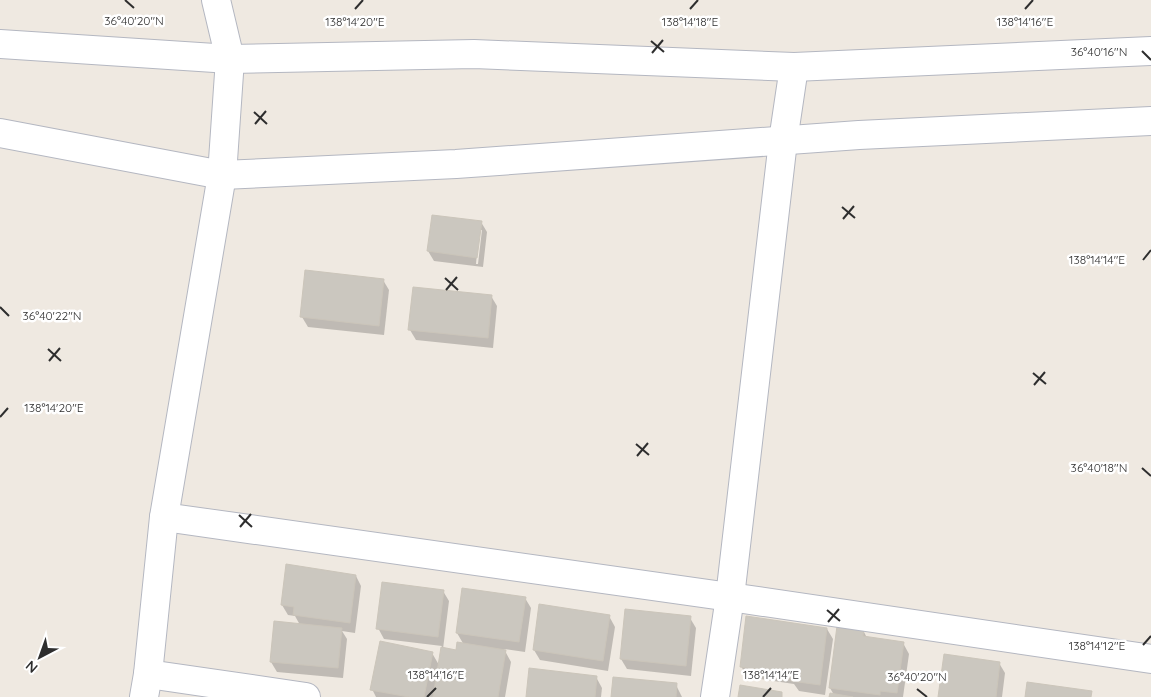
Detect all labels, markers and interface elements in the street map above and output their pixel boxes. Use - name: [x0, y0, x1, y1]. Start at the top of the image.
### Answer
- text: 36°40'20"N: [104, 13, 164, 28]
- text: 138°14'20"E: [325, 14, 385, 29]
- text: 138°14'18"E: [662, 14, 718, 29]
- text: 138°14'16"E: [997, 14, 1053, 29]
- text: 36°40'16"N: [1071, 44, 1127, 59]
- text: 138°14'14"E: [1069, 252, 1125, 267]
- text: 36°40'22"N: [22, 308, 82, 323]
- text: 138°14'20"E: [24, 400, 84, 415]
- text: 36°40'18"N: [1071, 460, 1127, 475]
- north arrow: [15, 632, 65, 682]
- text: 138°14'12"E: [1069, 638, 1125, 653]
- text: N: [22, 657, 41, 677]
- text: 138°14'16"E: [408, 667, 464, 682]
- text: 138°14'14"E: [743, 667, 799, 682]
- text: 36°40'20"N: [887, 669, 947, 684]

